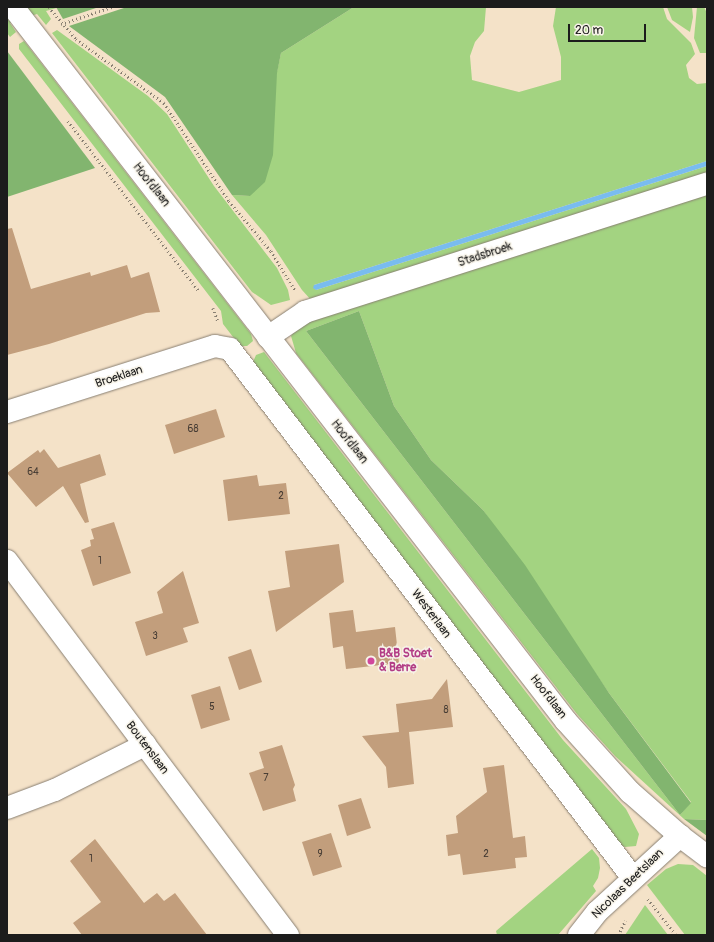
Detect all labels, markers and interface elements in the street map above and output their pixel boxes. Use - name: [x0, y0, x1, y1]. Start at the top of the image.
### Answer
- scale bar: [570, 16, 648, 42]
- text: 20 m: [575, 23, 603, 38]
- street label: Hoofdlaan: [129, 160, 173, 210]
- street label: Stadsbroek: [456, 240, 514, 270]
- street label: Broeklaan: [94, 363, 144, 391]
- street label: Hoofdlaan: [327, 417, 371, 467]
- house number: 68: [188, 424, 198, 436]
- house number: 64: [27, 467, 39, 479]
- house number: 2: [278, 491, 284, 503]
- house number: 1: [98, 556, 102, 568]
- street label: Westerlaan: [408, 587, 454, 641]
- house number: 3: [152, 631, 158, 643]
- place label: B&B Stoet & Berre: [379, 647, 432, 675]
- marker: B&B Stoet & Berre: [366, 656, 376, 666]
- street label: Hoofdlaan: [526, 672, 570, 722]
- house number: 5: [209, 702, 215, 714]
- house number: 8: [443, 705, 449, 717]
- street label: Boutenslaan: [123, 719, 171, 777]
- house number: 7: [263, 773, 269, 785]
- street label: Nicolaas Beetslaan: [589, 846, 667, 922]
- house number: 9: [317, 849, 323, 861]
- house number: 2: [483, 849, 489, 861]
- house number: 1: [89, 854, 93, 866]

